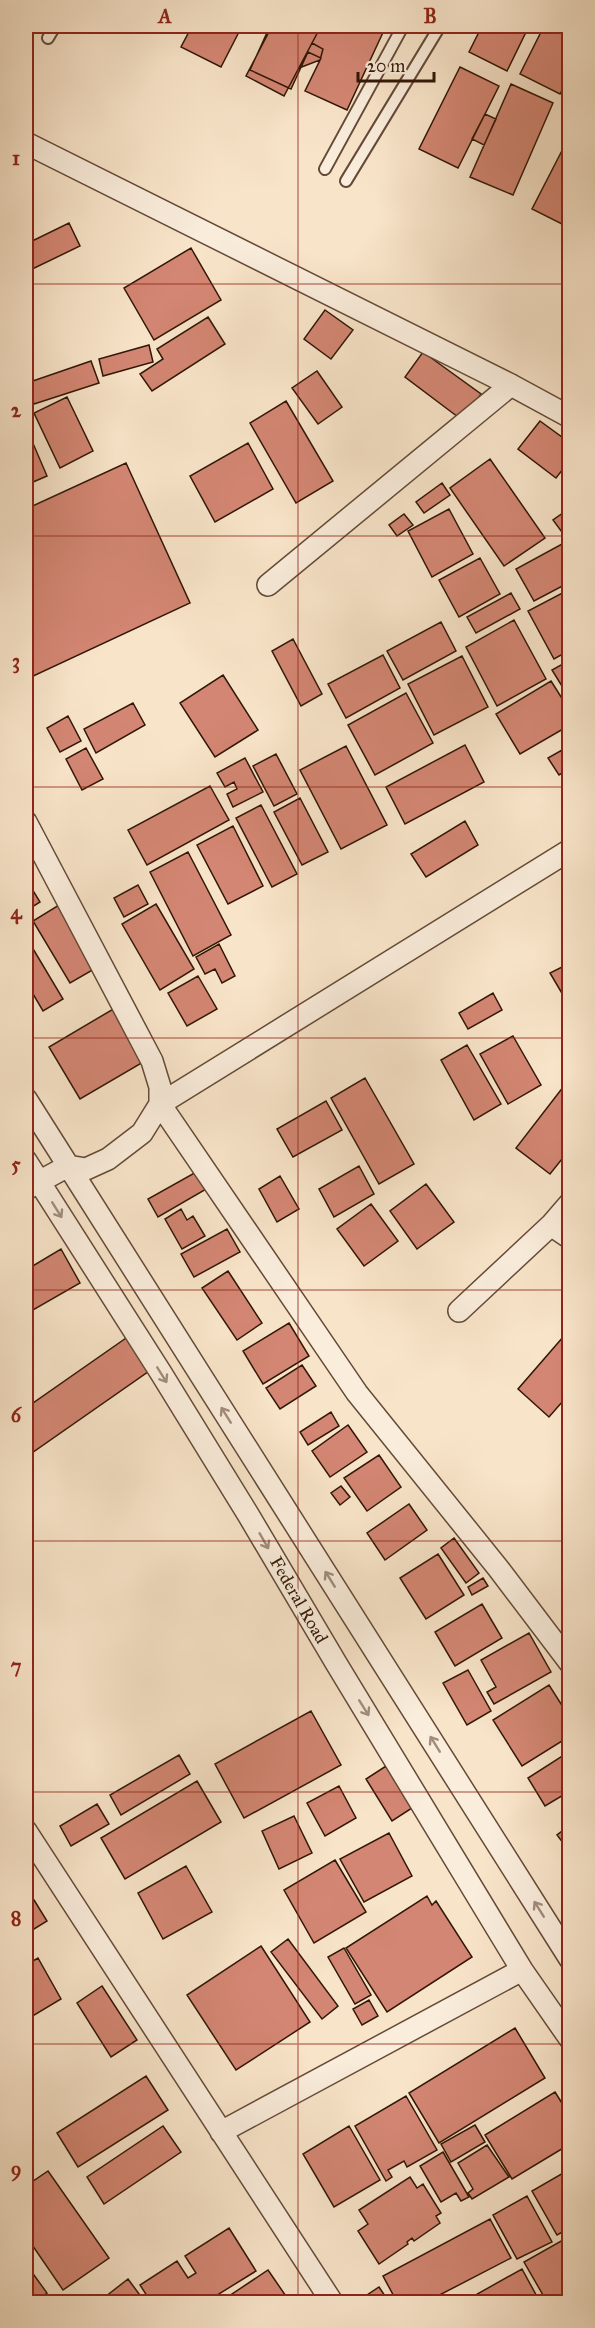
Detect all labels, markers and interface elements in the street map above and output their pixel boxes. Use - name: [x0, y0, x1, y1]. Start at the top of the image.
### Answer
- text: A: [156, 4, 172, 28]
- text: B: [423, 4, 437, 28]
- scale bar: [358, 45, 434, 83]
- text: 20 m: [367, 55, 405, 77]
- text: 1: [12, 146, 20, 170]
- text: 2: [11, 398, 22, 422]
- text: 3: [12, 649, 20, 674]
- text: 4: [10, 900, 22, 925]
- text: 5: [11, 1152, 21, 1176]
- one-way arrow: [52, 1201, 64, 1218]
- one-way arrow: [156, 1366, 168, 1382]
- text: 6: [11, 1403, 23, 1427]
- one-way arrow: [220, 1407, 232, 1424]
- one-way arrow: [258, 1532, 270, 1549]
- street label: Federal Road: [265, 1553, 333, 1647]
- one-way arrow: [324, 1571, 336, 1588]
- text: 7: [11, 1654, 22, 1678]
- one-way arrow: [358, 1699, 370, 1716]
- one-way arrow: [429, 1736, 441, 1753]
- one-way arrow: [532, 1901, 544, 1918]
- text: 8: [11, 1906, 21, 1930]
- text: 9: [11, 2157, 21, 2182]

